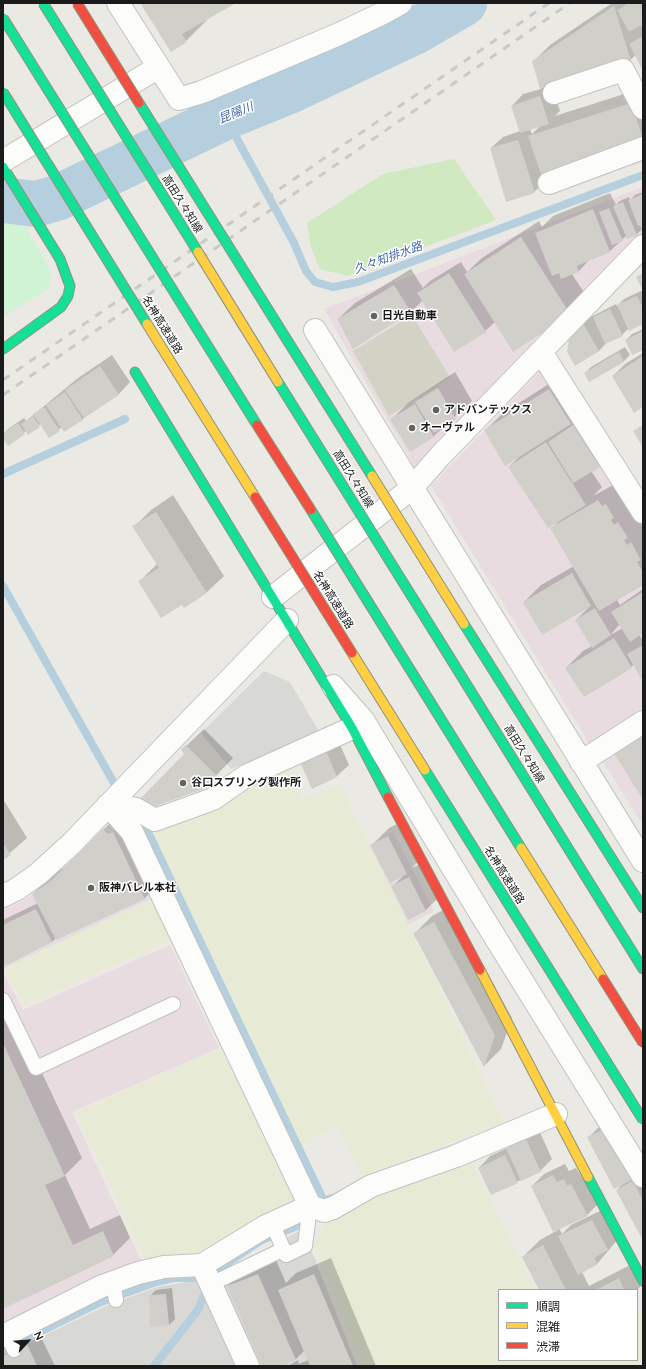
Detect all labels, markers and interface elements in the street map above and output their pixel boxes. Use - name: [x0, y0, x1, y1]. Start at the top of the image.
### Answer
- water label: 昆陽川: [217, 99, 255, 127]
- street label: 高田久々知線: [159, 173, 205, 235]
- water label: 久々知排水路: [352, 239, 424, 277]
- street label: 名神高速道路: [139, 294, 185, 356]
- place label: 日光自動車: [382, 309, 437, 323]
- marker: 日光自動車: [369, 311, 379, 321]
- place label: アドバンテックス: [444, 403, 532, 417]
- marker: アドバンテックス: [431, 405, 441, 415]
- place label: オーヴァル: [420, 421, 475, 435]
- marker: オーヴァル: [407, 423, 417, 433]
- street label: 高田久々知線: [330, 448, 376, 510]
- street label: 名神高速道路: [310, 569, 356, 631]
- street label: 高田久々知線: [501, 723, 547, 785]
- place label: 谷口スプリング製作所: [191, 776, 301, 790]
- marker: 谷口スプリング製作所: [178, 778, 188, 788]
- street label: 名神高速道路: [481, 844, 527, 906]
- place label: 阪神バレル本社: [99, 881, 176, 895]
- marker: 阪神バレル本社: [86, 883, 96, 893]
- legend: [498, 1289, 638, 1361]
- text: 順調: [536, 1299, 560, 1314]
- text: 混雑: [536, 1319, 560, 1334]
- north arrow: [8, 1321, 48, 1361]
- text: N: [31, 1329, 47, 1342]
- text: 渋滞: [536, 1339, 560, 1354]

